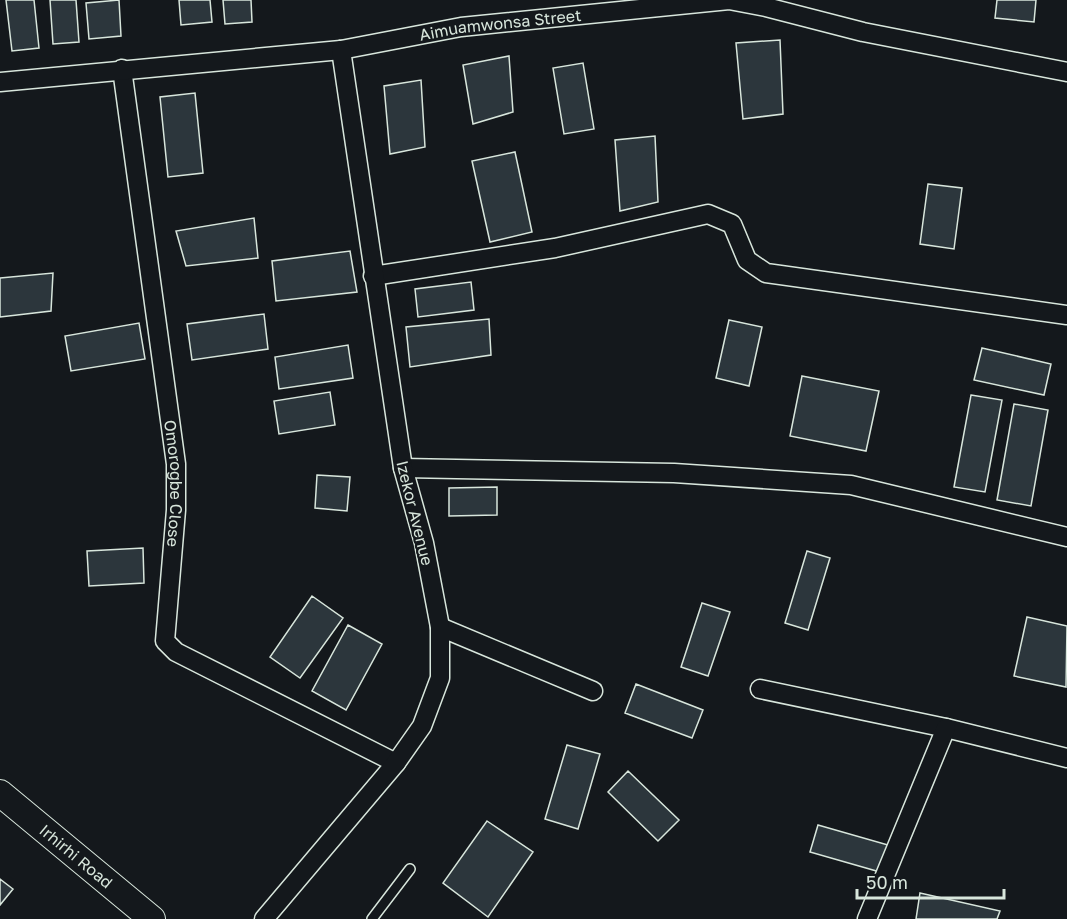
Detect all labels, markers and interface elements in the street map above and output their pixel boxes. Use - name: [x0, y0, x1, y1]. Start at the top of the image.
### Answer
- street label: Aimuamwonsa Street: [418, 5, 582, 45]
- street label: Omorogbe Close: [160, 419, 186, 548]
- street label: Izekor Avenue: [392, 458, 438, 568]
- street label: Irhirhi Road: [36, 820, 117, 892]
- scale bar: [857, 862, 1004, 900]
- text: 50 m: [866, 871, 908, 893]

